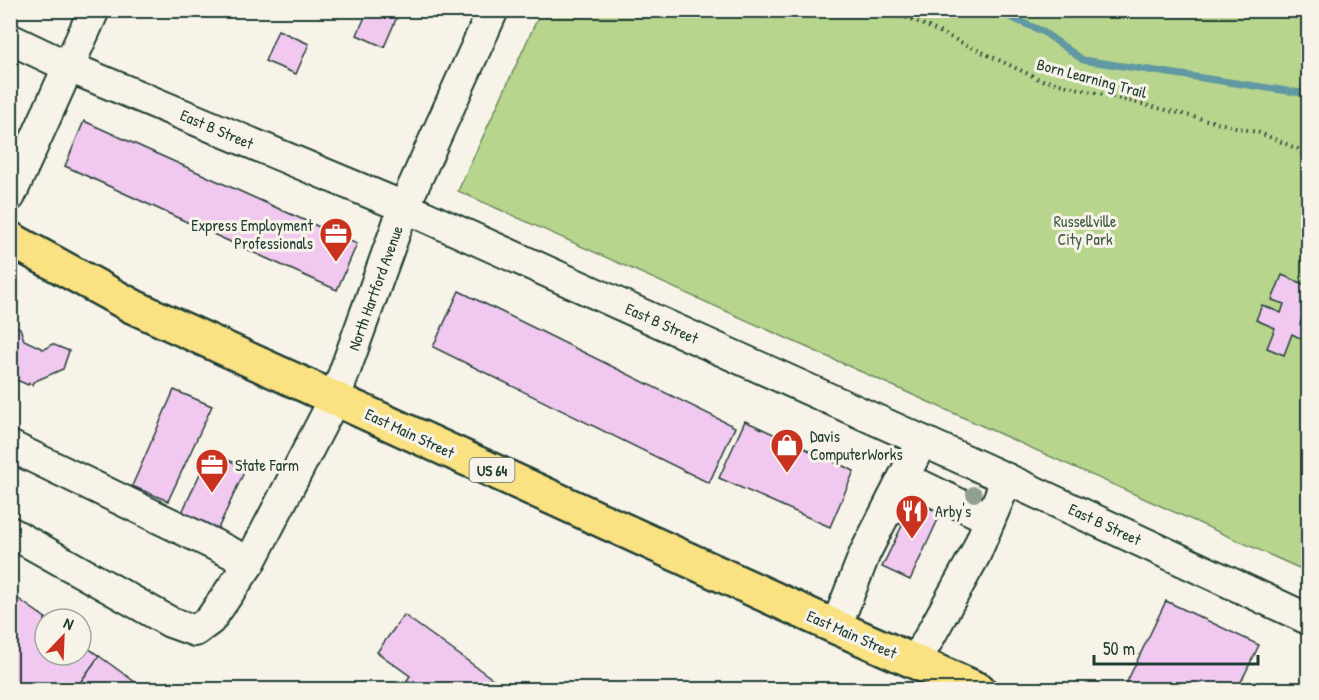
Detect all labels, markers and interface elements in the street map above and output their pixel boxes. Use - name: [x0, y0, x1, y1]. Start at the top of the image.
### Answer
- street label: Born Learning Trail: [1035, 53, 1150, 103]
- street label: East B Street: [177, 104, 258, 155]
- park label: Russellville City Park: [1054, 210, 1117, 250]
- place label: Express Employment Professionals: [191, 214, 313, 254]
- office icon: Express Employment Professionals: [318, 216, 354, 263]
- street label: North Hartford Avenue: [342, 222, 408, 353]
- street label: East B Street: [622, 297, 702, 349]
- street label: East Main Street: [362, 403, 459, 464]
- place label: Davis ComputerWorks: [810, 425, 903, 465]
- shop icon: Davis ComputerWorks: [769, 427, 805, 474]
- office icon: State Farm: [194, 447, 230, 494]
- place label: State Farm: [235, 454, 299, 476]
- road number: US 64: [470, 458, 514, 482]
- restaurant icon: Arby's: [894, 493, 930, 540]
- street label: East B Street: [1065, 498, 1145, 551]
- place label: Arby's: [935, 500, 971, 522]
- street label: East Main Street: [804, 604, 901, 664]
- north arrow: [33, 607, 93, 667]
- text: N: [61, 611, 78, 635]
- scale bar: [1094, 628, 1258, 666]
- text: 50 m: [1103, 636, 1135, 661]

